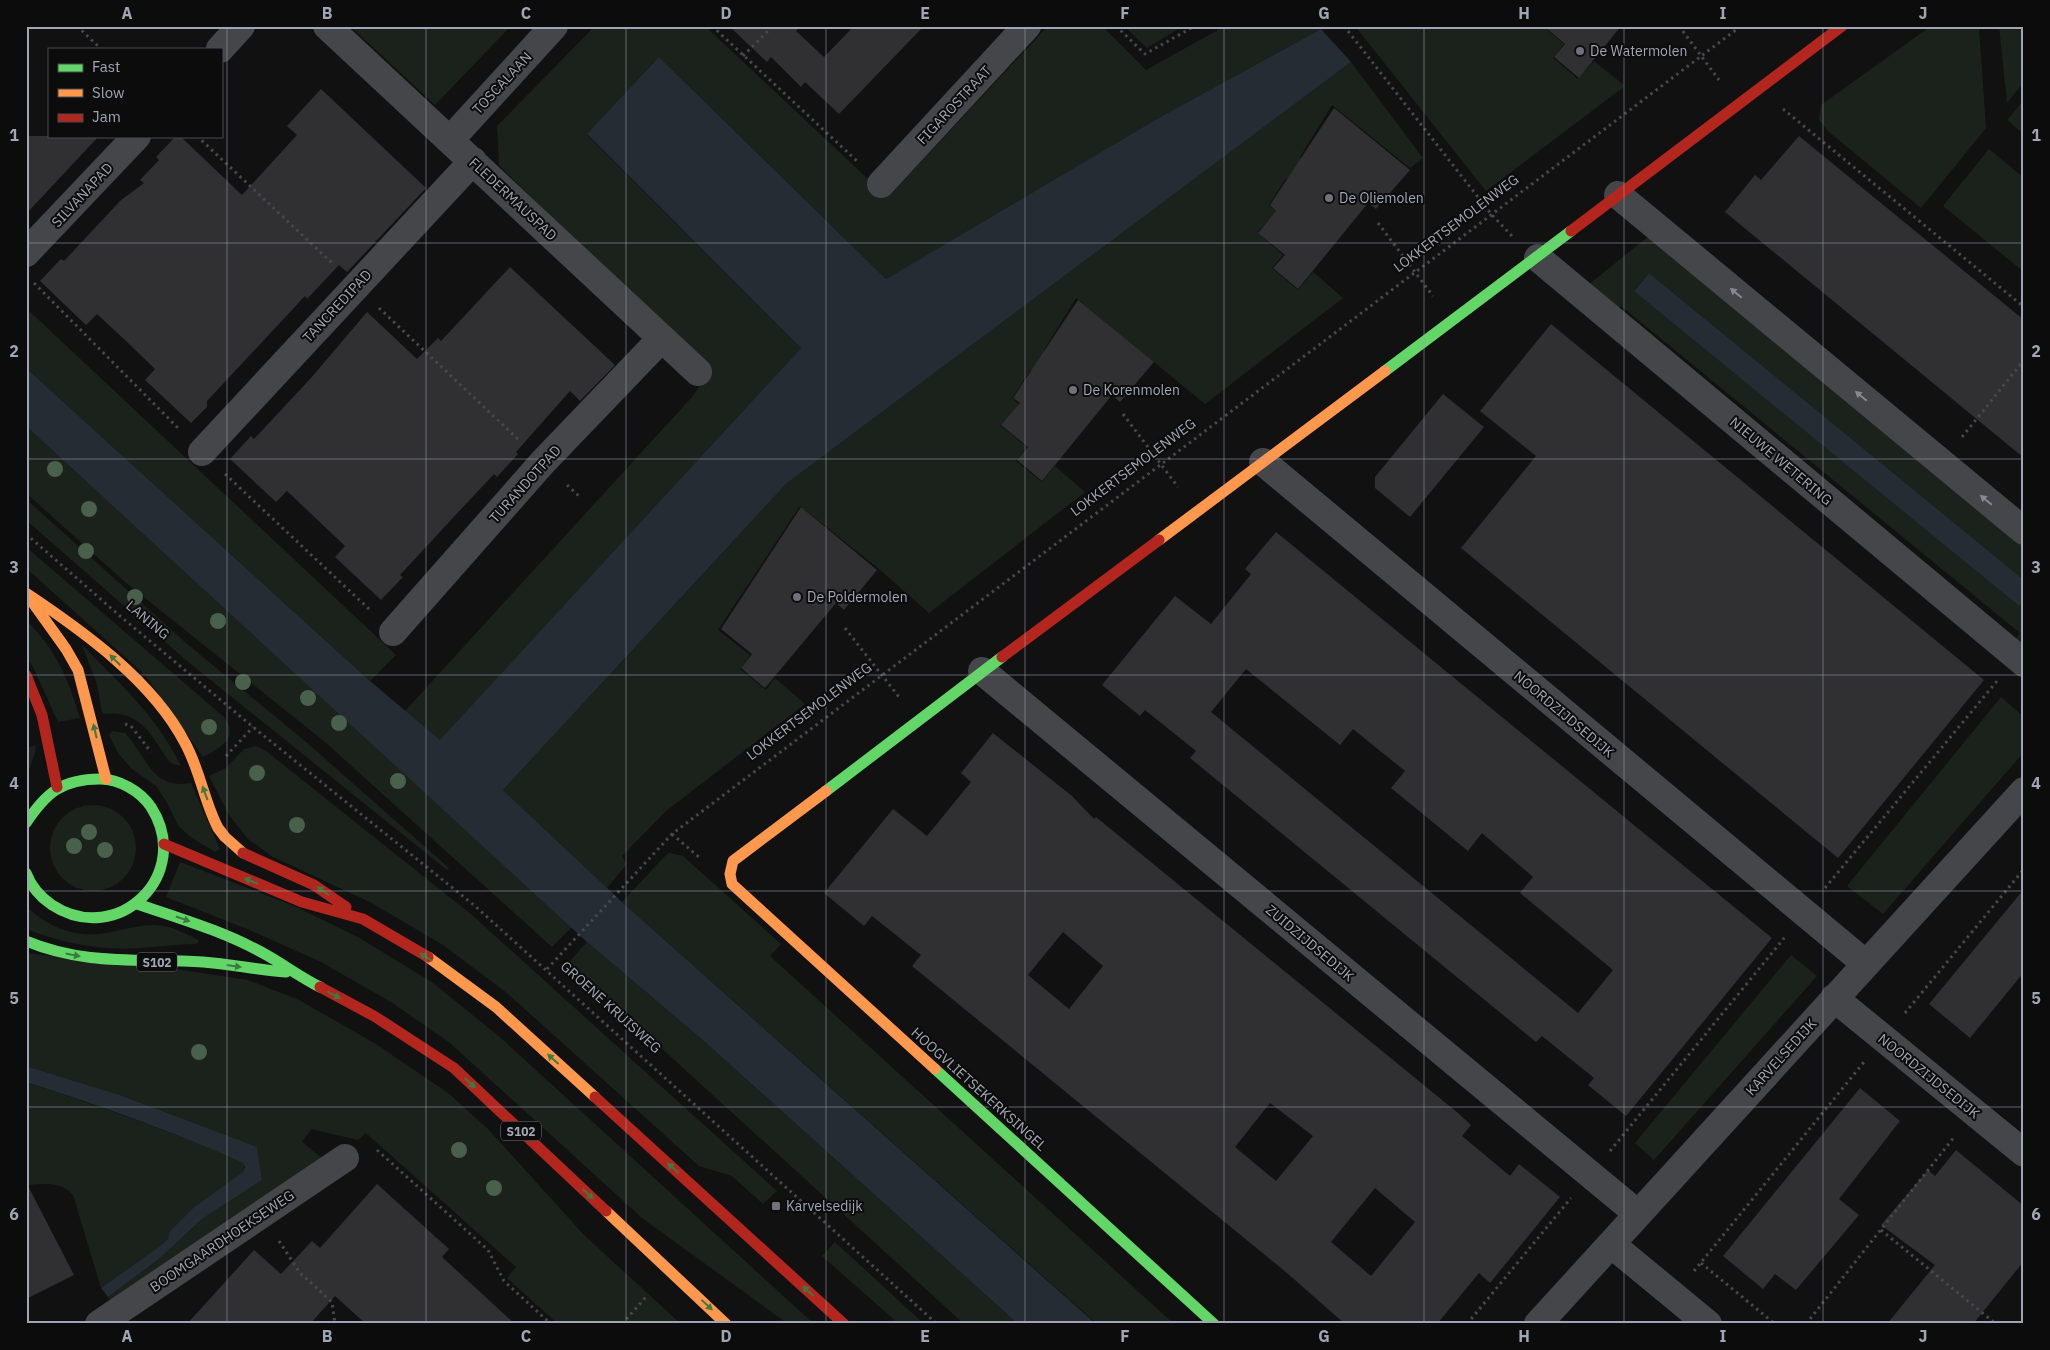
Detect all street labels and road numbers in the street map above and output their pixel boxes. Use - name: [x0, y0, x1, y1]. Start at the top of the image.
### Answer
- street label: TOSCALAAN: [469, 48, 535, 118]
- street label: FIGAROSTRAAT: [913, 62, 995, 148]
- street label: FLEDERMAUSPAD: [465, 154, 561, 244]
- street label: SILVANAPAD: [47, 159, 117, 231]
- street label: LOKKERTSEMOLENWEG: [1390, 170, 1522, 276]
- street label: TANCREDIPAD: [299, 266, 375, 346]
- street label: NIEUWE WETERING: [1726, 413, 1836, 509]
- street label: LOKKERTSEMOLENWEG: [1067, 414, 1199, 520]
- street label: TURANDOTPAD: [485, 441, 565, 527]
- street label: LANING: [123, 597, 173, 643]
- street label: LOKKERTSEMOLENWEG: [743, 658, 875, 764]
- street label: NOORDZIJDSEDIJK: [1510, 667, 1618, 761]
- street label: ZUIDZIJDSEDIJK: [1262, 901, 1358, 985]
- road number: S102: [137, 952, 177, 972]
- street label: GROENE KRUISWEG: [557, 957, 665, 1057]
- street label: KARVELSEDIJK: [1742, 1015, 1820, 1099]
- street label: HOOGVLIETSEKERKSINGEL: [908, 1023, 1050, 1155]
- street label: NOORDZIJDSEDIJK: [1875, 1030, 1983, 1123]
- road number: S102: [501, 1122, 541, 1140]
- street label: BOOMGAARDHOEKSEWEG: [146, 1186, 298, 1296]

